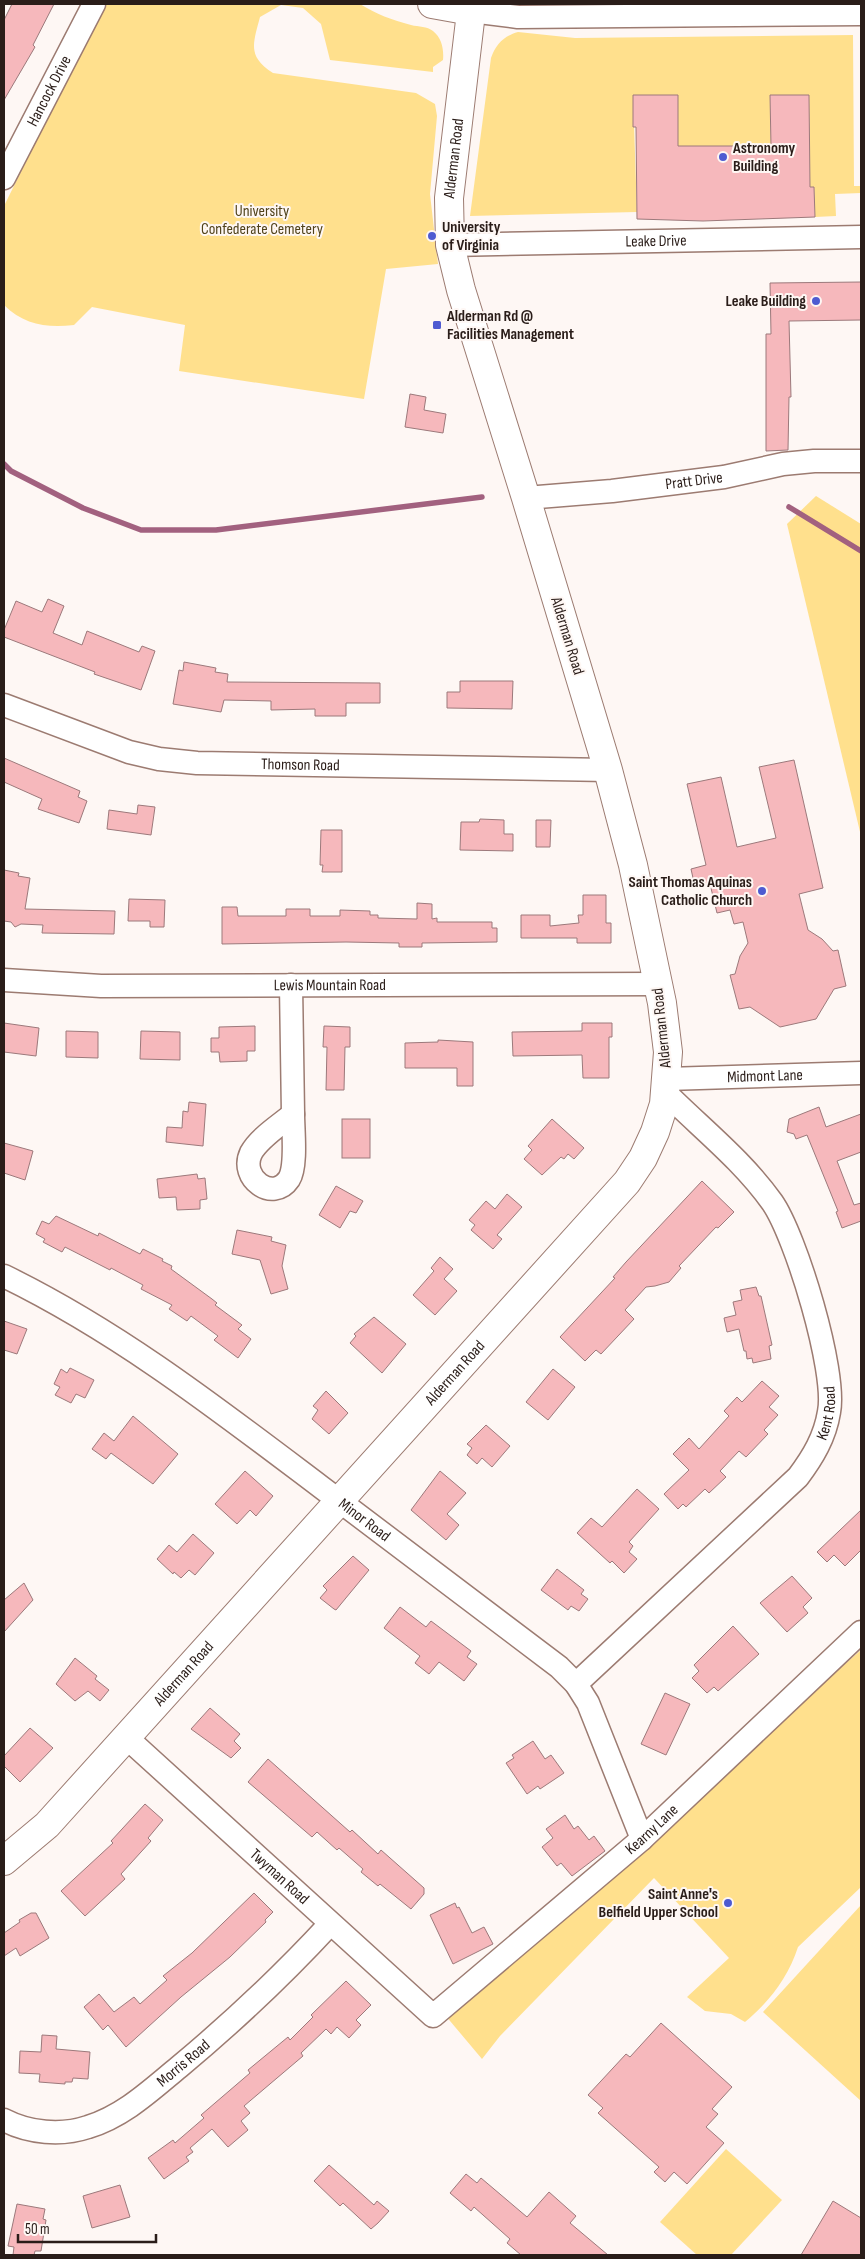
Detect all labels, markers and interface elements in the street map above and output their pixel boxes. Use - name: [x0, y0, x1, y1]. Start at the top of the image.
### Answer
- street label: Hancock Drive: [23, 52, 75, 130]
- street label: Alderman Road: [439, 117, 468, 200]
- place label: Astronomy Building: [732, 139, 795, 176]
- marker: Astronomy Building: [717, 151, 729, 163]
- park label: University Confederate Cemetery: [201, 202, 323, 239]
- place label: University of Virginia: [442, 218, 501, 255]
- marker: University of Virginia: [426, 230, 438, 242]
- street label: Leake Drive: [625, 231, 687, 251]
- place label: Leake Building: [725, 292, 806, 311]
- marker: Leake Building: [810, 295, 822, 307]
- place label: Alderman Rd @ Facilities Management: [446, 307, 574, 344]
- marker: Alderman Rd @ Facilities Management: [431, 319, 443, 331]
- street label: Pratt Drive: [664, 468, 724, 494]
- street label: Alderman Road: [546, 594, 588, 677]
- street label: Thomson Road: [261, 755, 340, 775]
- place label: Saint Thomas Aquinas Catholic Church: [629, 873, 752, 910]
- marker: Saint Thomas Aquinas Catholic Church: [756, 885, 768, 897]
- street label: Lewis Mountain Road: [274, 975, 386, 995]
- street label: Alderman Road: [648, 987, 676, 1070]
- street label: Midmont Lane: [727, 1065, 803, 1087]
- street label: Alderman Road: [420, 1337, 489, 1410]
- street label: Kent Road: [812, 1386, 840, 1443]
- street label: Minor Road: [335, 1494, 394, 1546]
- street label: Alderman Road: [149, 1637, 218, 1711]
- street label: Kearny Lane: [621, 1800, 682, 1858]
- street label: Twyman Road: [246, 1845, 313, 1908]
- place label: Saint Anne's Belfield Upper School: [599, 1885, 718, 1922]
- marker: Saint Anne's Belfield Upper School: [722, 1897, 734, 1909]
- street label: Morris Road: [153, 2036, 214, 2091]
- scale bar: [18, 2212, 155, 2244]
- text: 50 m: [25, 2220, 50, 2239]

